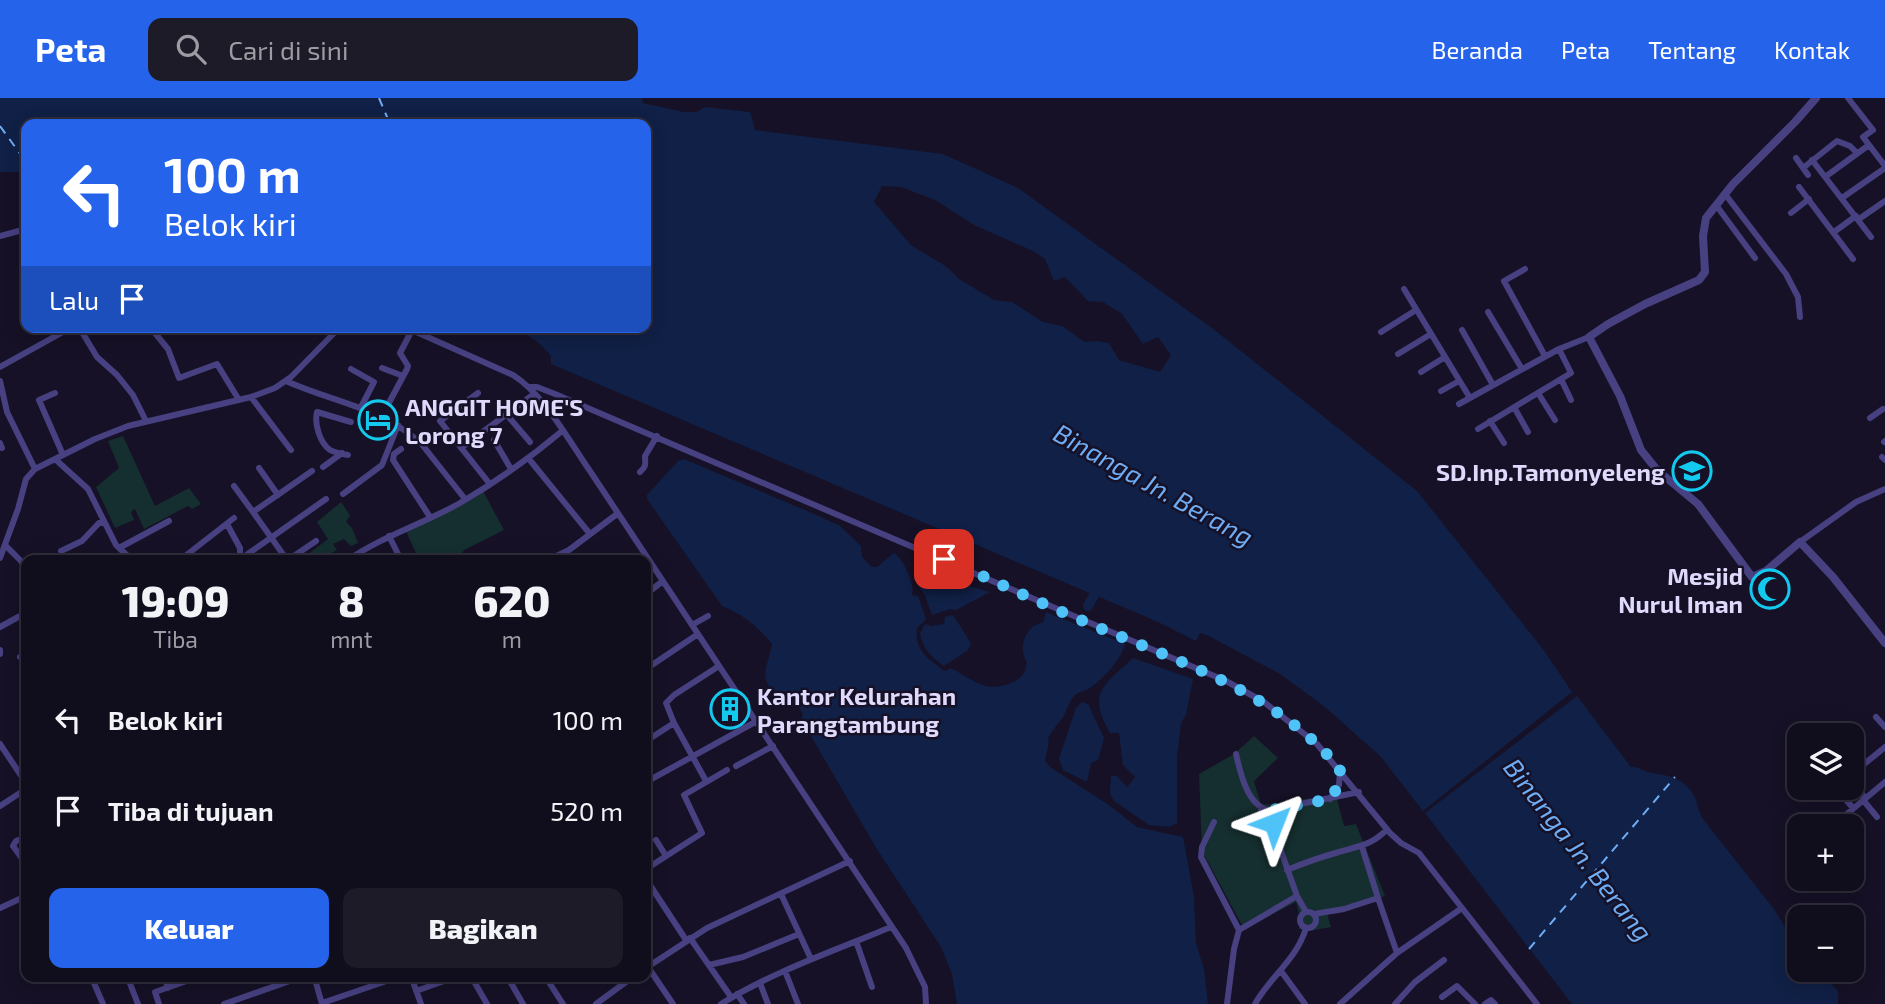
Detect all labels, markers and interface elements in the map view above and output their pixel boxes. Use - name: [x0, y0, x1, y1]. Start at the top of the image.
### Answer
- search box: [148, 18, 638, 81]
- text: Peta: [35, 29, 106, 69]
- icon: search: [172, 30, 210, 68]
- text: Cari di sini: [228, 34, 348, 65]
- text: Beranda: [1432, 35, 1523, 64]
- text: Peta: [1561, 35, 1610, 64]
- text: Tentang: [1648, 35, 1736, 64]
- text: Kontak: [1774, 35, 1850, 64]
- text: 100 m: [164, 144, 301, 203]
- icon: left: [49, 147, 140, 238]
- text: Belok kiri: [164, 204, 297, 242]
- icon: arrive: [113, 280, 151, 318]
- text: Lalu: [49, 284, 99, 315]
- place label: ANGGIT HOME'S Lorong 7: [405, 392, 583, 449]
- hotel icon: ANGGIT HOME'S Lorong 7: [357, 399, 399, 441]
- water label: Binanga Jn. Berang: [1049, 416, 1259, 552]
- school or university icon: SD.Inp.Tamonyeleng: [1671, 450, 1713, 492]
- place label: SD.Inp.Tamonyeleng: [1436, 457, 1665, 486]
- pin: [914, 529, 974, 589]
- icon: arrive: [925, 540, 963, 578]
- place label: Mesjid Nurul Iman: [1618, 561, 1743, 618]
- mosque icon: Mesjid Nurul Iman: [1749, 568, 1791, 610]
- text: 19:09: [122, 575, 229, 625]
- text: 8: [338, 575, 365, 625]
- text: 620: [473, 575, 550, 625]
- text: Tiba: [153, 625, 198, 653]
- text: mnt: [330, 625, 372, 653]
- text: m: [502, 625, 522, 653]
- place label: Kantor Kelurahan Parangtambung: [757, 681, 956, 738]
- building icon: Kantor Kelurahan Parangtambung: [709, 688, 751, 730]
- icon: left: [49, 701, 87, 739]
- text: Belok kiri: [108, 704, 223, 735]
- text: 100 m: [553, 704, 623, 735]
- map controls: [1787, 723, 1864, 982]
- button: layers: [1787, 723, 1864, 800]
- water label: Binanga Jn. Berang: [1498, 752, 1660, 946]
- position arrow: [1237, 786, 1311, 860]
- icon: arrive: [49, 792, 87, 830]
- text: Tiba di tujuan: [108, 795, 274, 826]
- text: 520 m: [550, 795, 623, 826]
- button: +: [1787, 814, 1864, 891]
- button: Keluar: [49, 888, 329, 968]
- button: Bagikan: [343, 888, 623, 968]
- button: −: [1787, 905, 1864, 982]

